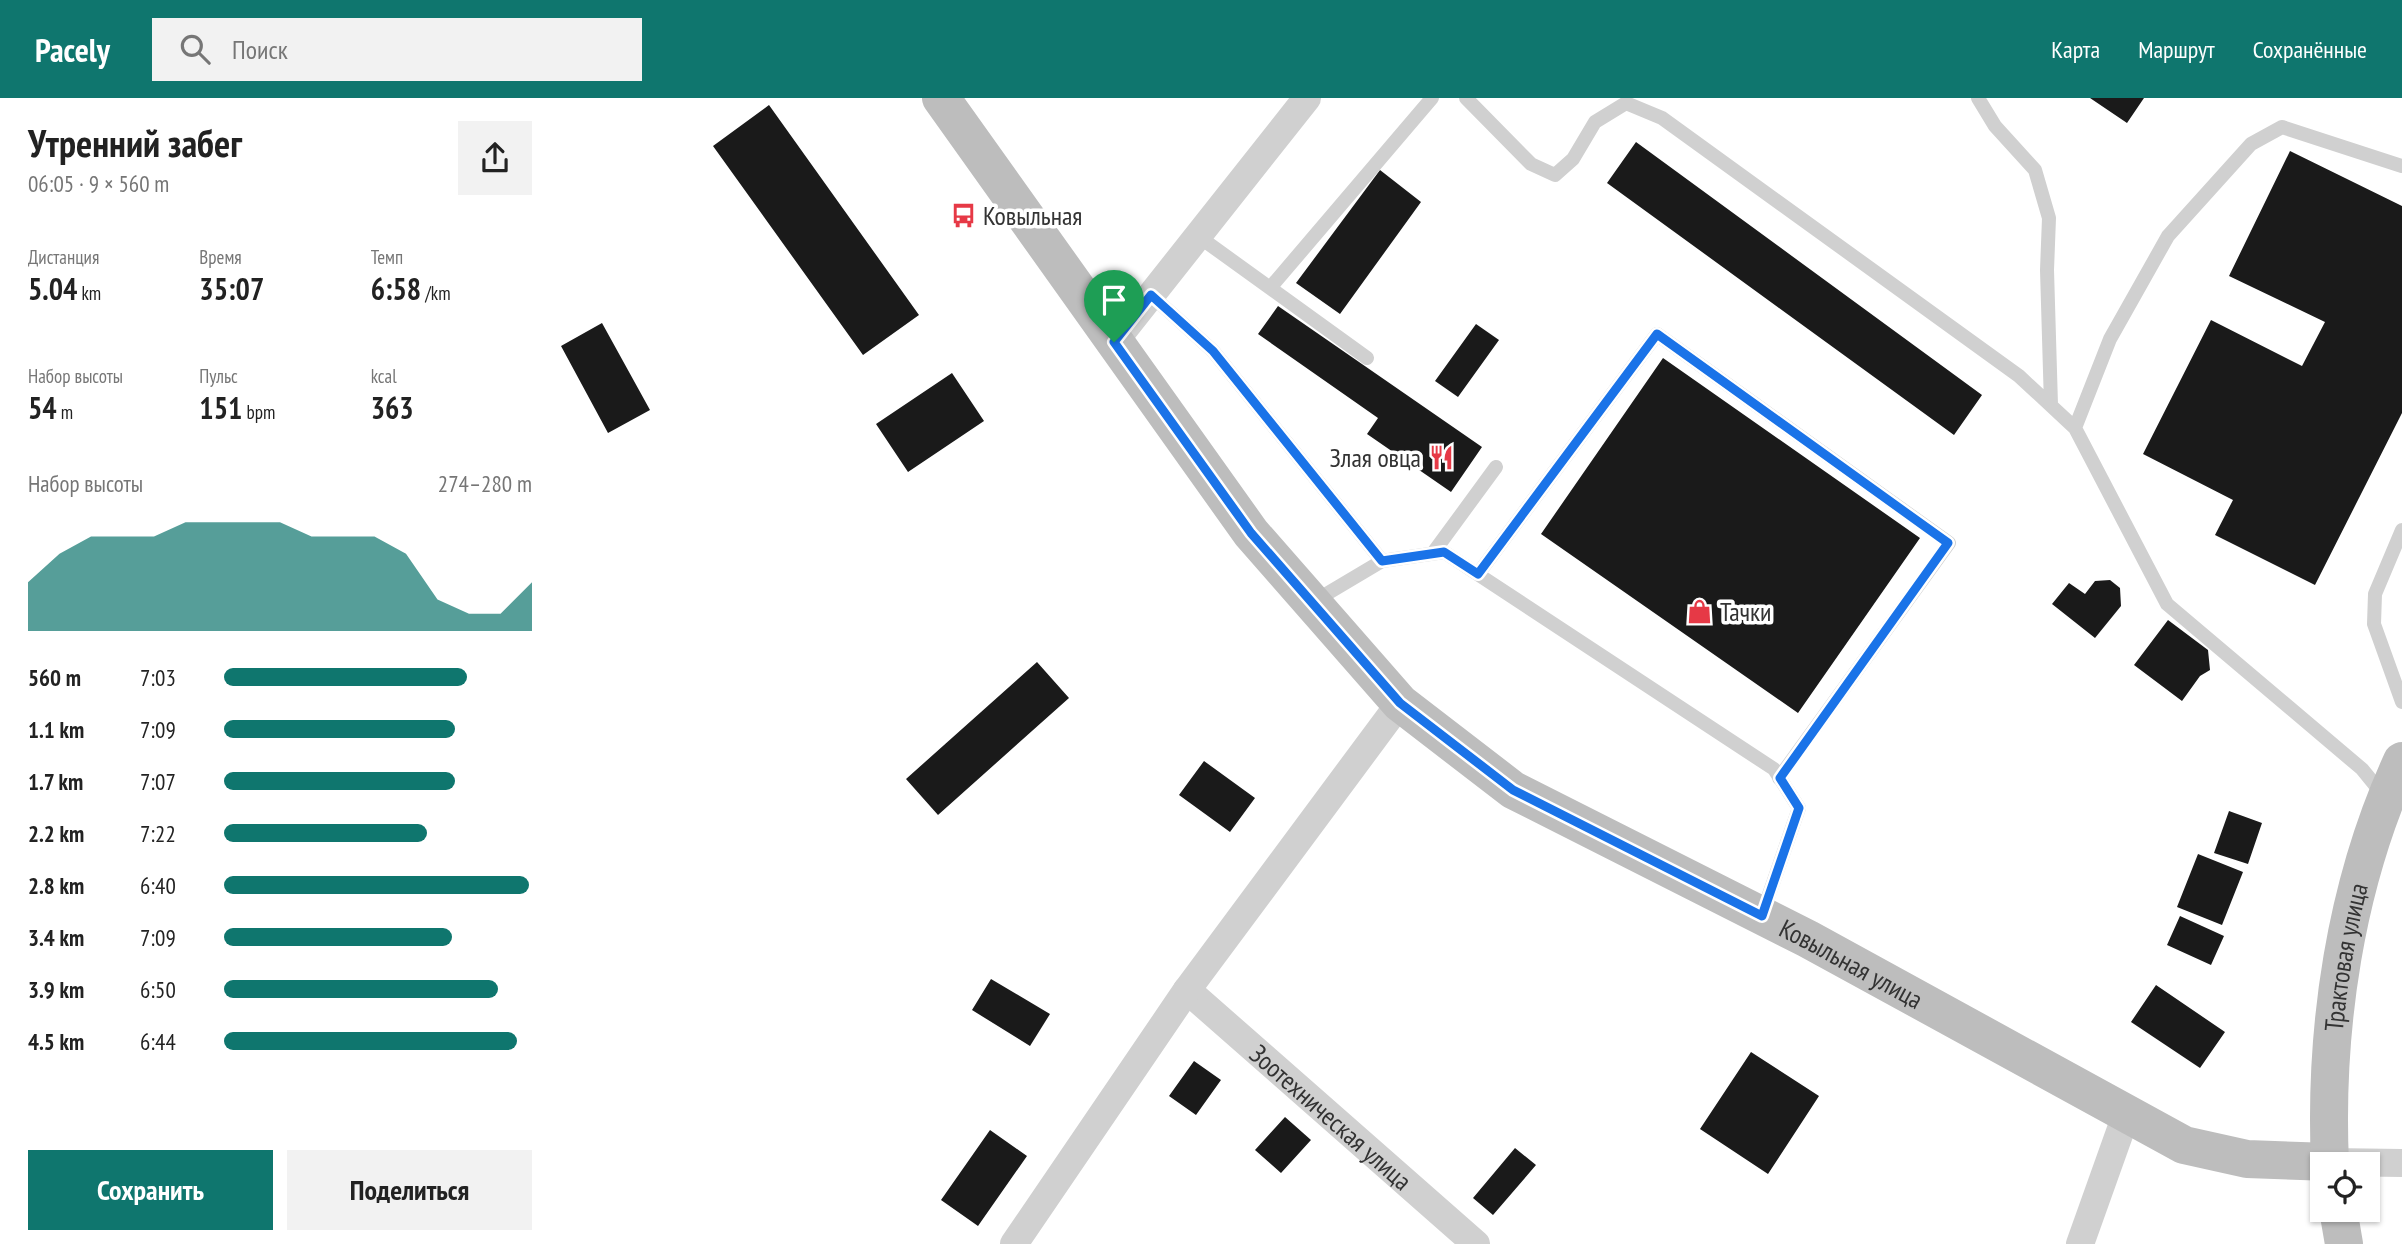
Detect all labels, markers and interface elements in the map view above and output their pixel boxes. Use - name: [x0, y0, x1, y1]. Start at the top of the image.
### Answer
- search box: [152, 18, 642, 81]
- text: Pacely: [35, 28, 110, 71]
- icon: search: [176, 30, 214, 68]
- text: Поиск: [232, 33, 288, 66]
- text: Карта: [2051, 34, 2100, 65]
- text: Маршрут: [2138, 34, 2215, 65]
- text: Сохранённые: [2253, 34, 2367, 65]
- text: Утренний забег: [28, 118, 242, 167]
- button: share: [458, 121, 532, 195]
- text: 06:05 · 9 × 560 m: [28, 169, 169, 198]
- place label: Ковыльная: [983, 199, 1082, 232]
- bus stop icon: Ковыльная: [949, 201, 977, 229]
- text: Дистанция: [28, 245, 99, 269]
- text: Время: [199, 245, 242, 269]
- text: Темп: [371, 245, 403, 269]
- text: 5.04: [28, 269, 77, 308]
- text: 35:07: [199, 269, 264, 308]
- text: 6:58: [371, 269, 421, 308]
- pin: [1084, 270, 1144, 342]
- text: km: [77, 281, 101, 305]
- text: /km: [421, 281, 451, 305]
- icon: arrive: [1095, 281, 1133, 319]
- text: Набор высоты: [28, 364, 123, 388]
- text: Пульс: [199, 364, 238, 388]
- text: kcal: [371, 364, 397, 388]
- text: 54: [28, 388, 57, 427]
- text: 151: [199, 388, 242, 427]
- text: 363: [371, 388, 414, 427]
- text: m: [57, 400, 73, 424]
- text: bpm: [242, 400, 275, 424]
- place label: Злая овца: [1330, 441, 1421, 474]
- restaurant icon: Злая овца: [1427, 443, 1455, 471]
- text: Набор высоты: [28, 469, 143, 498]
- text: 274–280 m: [438, 469, 532, 498]
- place label: Тачки: [1720, 595, 1771, 628]
- shop icon: Тачки: [1686, 597, 1714, 625]
- text: 560 m: [28, 663, 81, 692]
- text: 7:03: [140, 663, 176, 692]
- text: 1.1 km: [28, 715, 84, 744]
- text: 7:09: [140, 715, 176, 744]
- text: 1.7 km: [28, 767, 83, 796]
- text: 7:07: [140, 767, 176, 796]
- text: 2.2 km: [28, 819, 84, 848]
- text: 7:22: [140, 819, 176, 848]
- text: 2.8 km: [28, 871, 84, 900]
- text: 6:40: [140, 871, 176, 900]
- street label: Трактовая улица: [2316, 879, 2374, 1033]
- street label: Ковыльная улица: [1774, 911, 1929, 1015]
- text: 3.4 km: [28, 923, 84, 952]
- text: 7:09: [140, 923, 176, 952]
- text: 3.9 km: [28, 975, 84, 1004]
- text: 6:50: [140, 975, 176, 1004]
- text: 4.5 km: [28, 1027, 84, 1056]
- text: 6:44: [140, 1027, 176, 1056]
- street label: Зоотехническая улица: [1243, 1037, 1419, 1197]
- button: Сохранить: [28, 1150, 273, 1230]
- button: Поделиться: [287, 1150, 532, 1230]
- map controls: [2310, 1152, 2380, 1222]
- button: locate: [2310, 1152, 2380, 1222]

